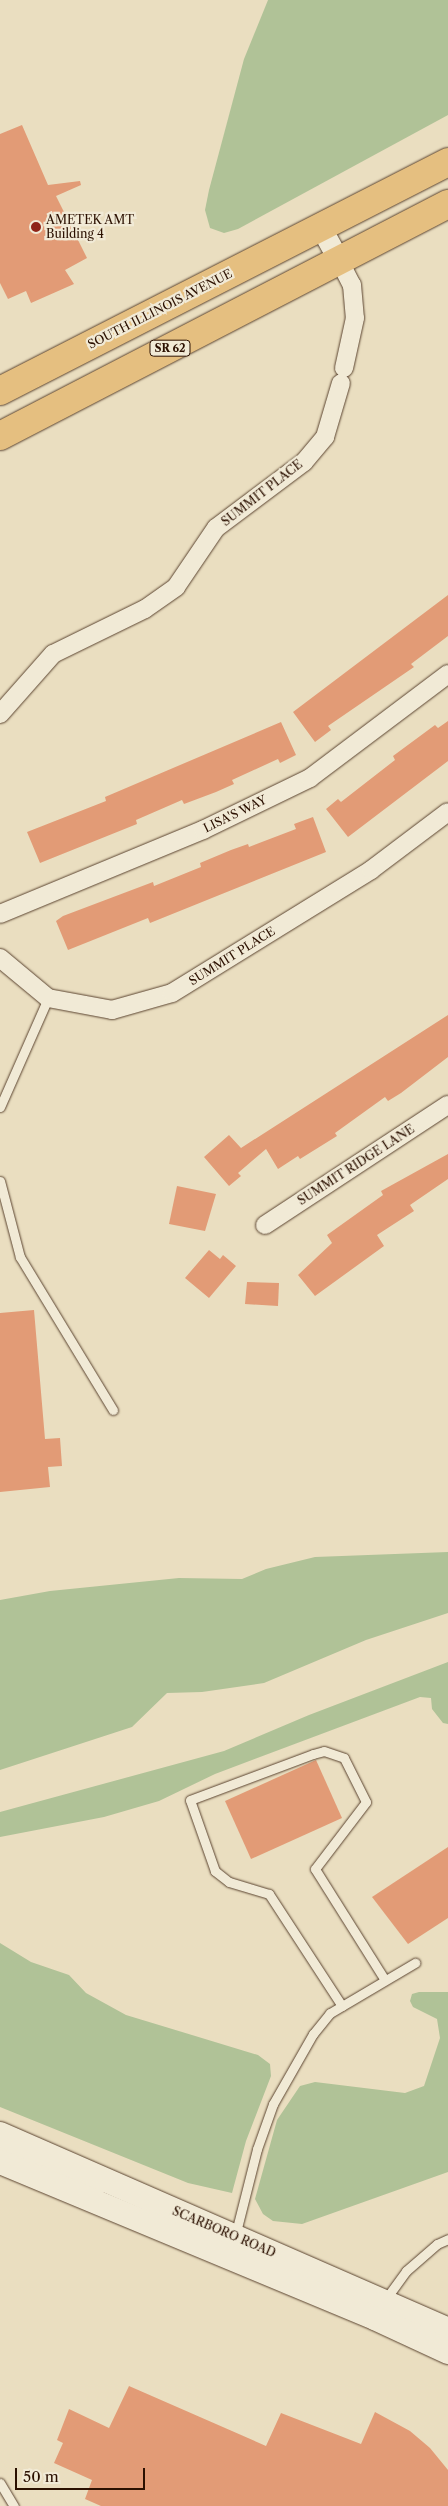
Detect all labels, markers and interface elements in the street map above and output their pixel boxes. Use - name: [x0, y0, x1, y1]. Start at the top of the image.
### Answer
- place label: AMETEK AMT Building 4: [46, 213, 135, 241]
- marker: AMETEK AMT Building 4: [30, 221, 42, 233]
- street label: SOUTH ILLINOIS AVENUE: [85, 266, 235, 352]
- road number: SR 62: [149, 339, 191, 356]
- street label: SUMMIT PLACE: [219, 457, 305, 529]
- street label: LISA'S WAY: [201, 792, 269, 836]
- street label: SUMMIT PLACE: [186, 924, 278, 988]
- street label: SUMMIT RIDGE LANE: [295, 1122, 417, 1208]
- street label: SCARBORO ROAD: [170, 2204, 278, 2260]
- scale bar: [18, 2458, 148, 2490]
- text: 50 m: [23, 2467, 59, 2486]

